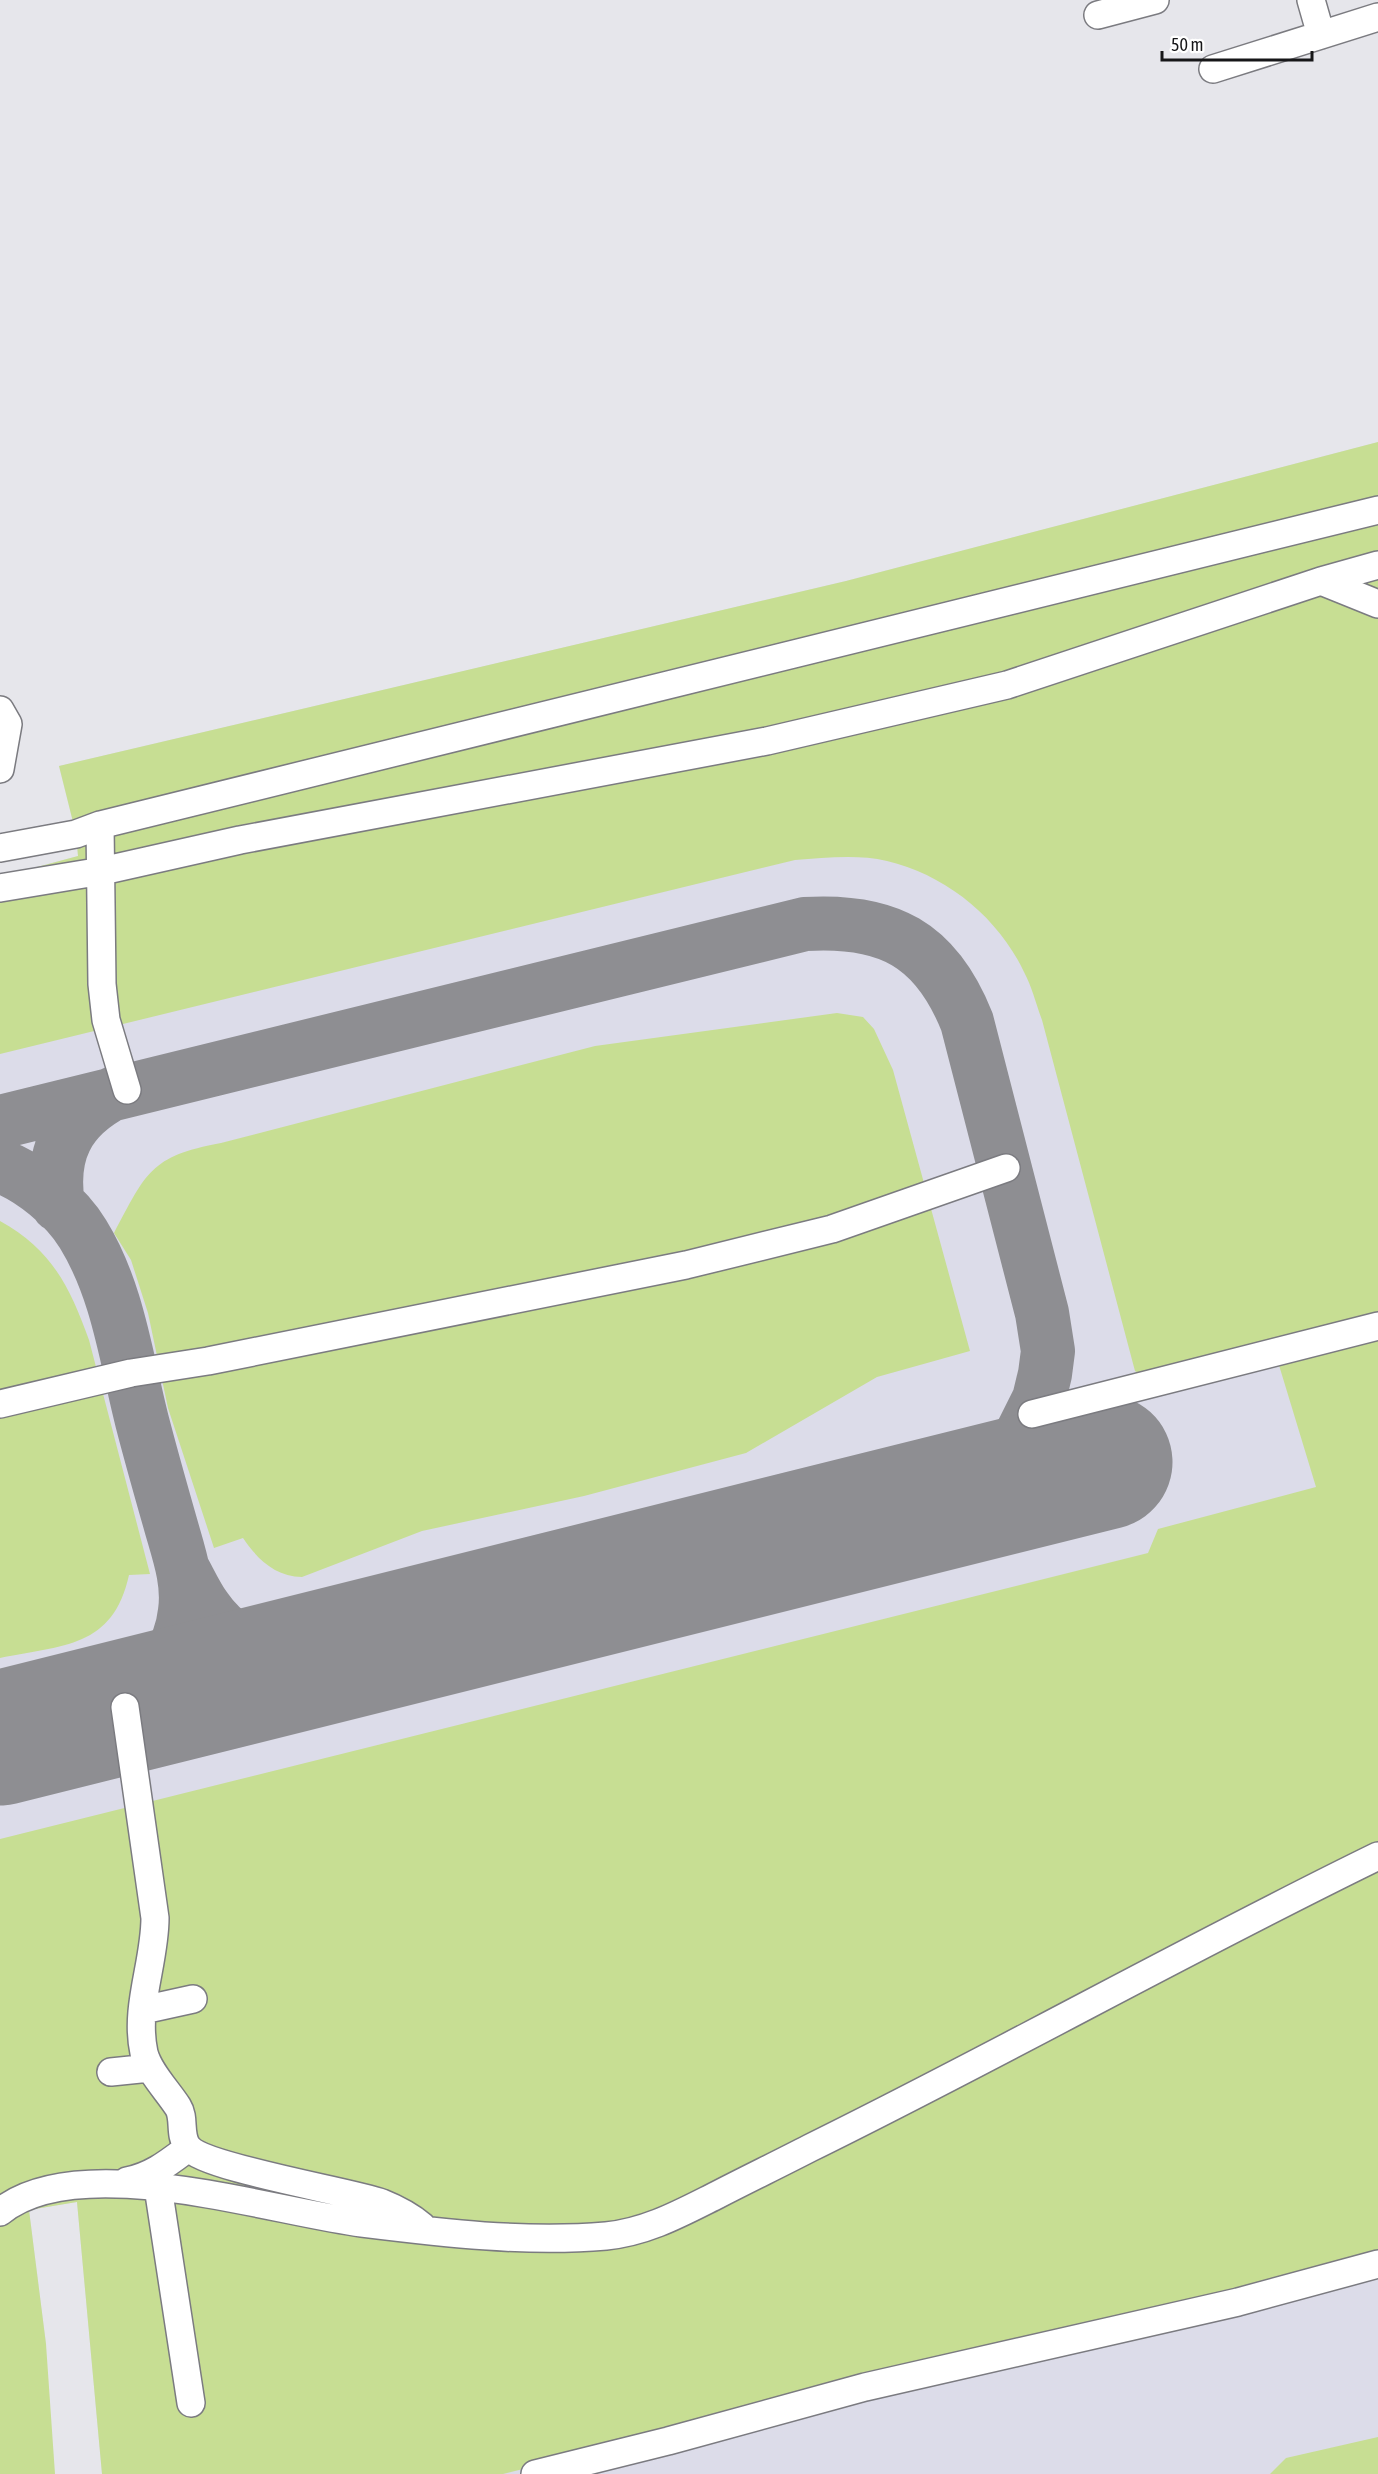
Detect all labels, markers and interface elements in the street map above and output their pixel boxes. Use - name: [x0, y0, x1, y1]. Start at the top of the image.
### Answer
- scale bar: [1162, 24, 1312, 62]
- text: 50 m: [1171, 34, 1203, 55]

